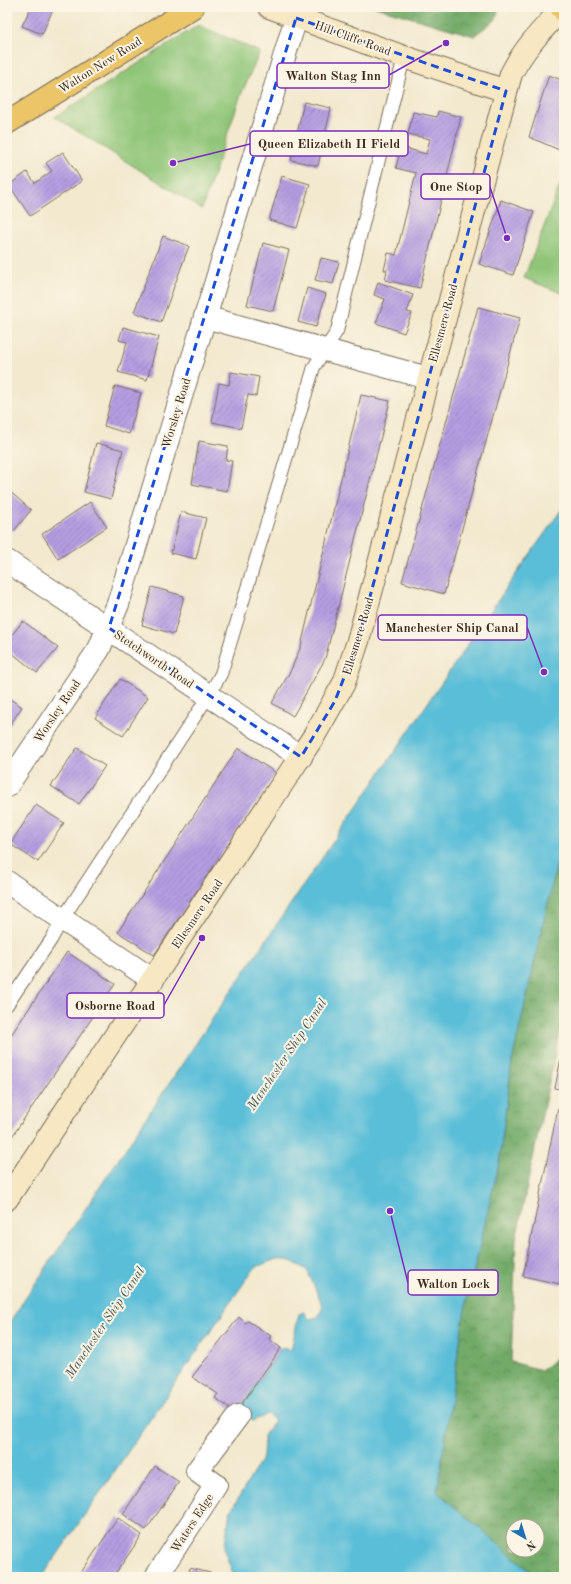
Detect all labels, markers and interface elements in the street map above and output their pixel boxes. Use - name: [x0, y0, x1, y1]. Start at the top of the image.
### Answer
- street label: Hill Cliffe Road: [313, 20, 393, 58]
- street label: Walton New Road: [57, 36, 144, 96]
- callout: Walton Stag Inn: [277, 63, 389, 88]
- text: Walton Stag Inn: [285, 70, 381, 83]
- callout: Queen Elizabeth II Field: [250, 131, 408, 156]
- text: Queen Elizabeth II Field: [258, 138, 400, 151]
- callout: One Stop: [421, 174, 490, 199]
- text: One Stop: [430, 181, 482, 194]
- street label: Ellesmere Road: [428, 283, 460, 364]
- street label: Worsley Road: [161, 377, 193, 450]
- street label: Ellesmere Road: [341, 596, 377, 677]
- callout: Manchester Ship Canal: [378, 615, 527, 640]
- text: Manchester Ship Canal: [385, 622, 519, 635]
- street label: Stetchworth Road: [111, 629, 196, 691]
- street label: Worsley Road: [32, 678, 83, 745]
- street label: Ellesmere Road: [170, 878, 225, 952]
- callout: Osborne Road: [67, 993, 164, 1018]
- water label: Manchester Ship Canal: [245, 997, 329, 1114]
- text: Osborne Road: [75, 1000, 155, 1013]
- water label: Manchester Ship Canal: [63, 1265, 147, 1382]
- callout: Walton Lock: [408, 1270, 498, 1295]
- text: Walton Lock: [416, 1278, 491, 1291]
- street label: Waters Edge: [169, 1492, 217, 1555]
- north arrow: [505, 1518, 545, 1558]
- text: N: [523, 1538, 537, 1552]

